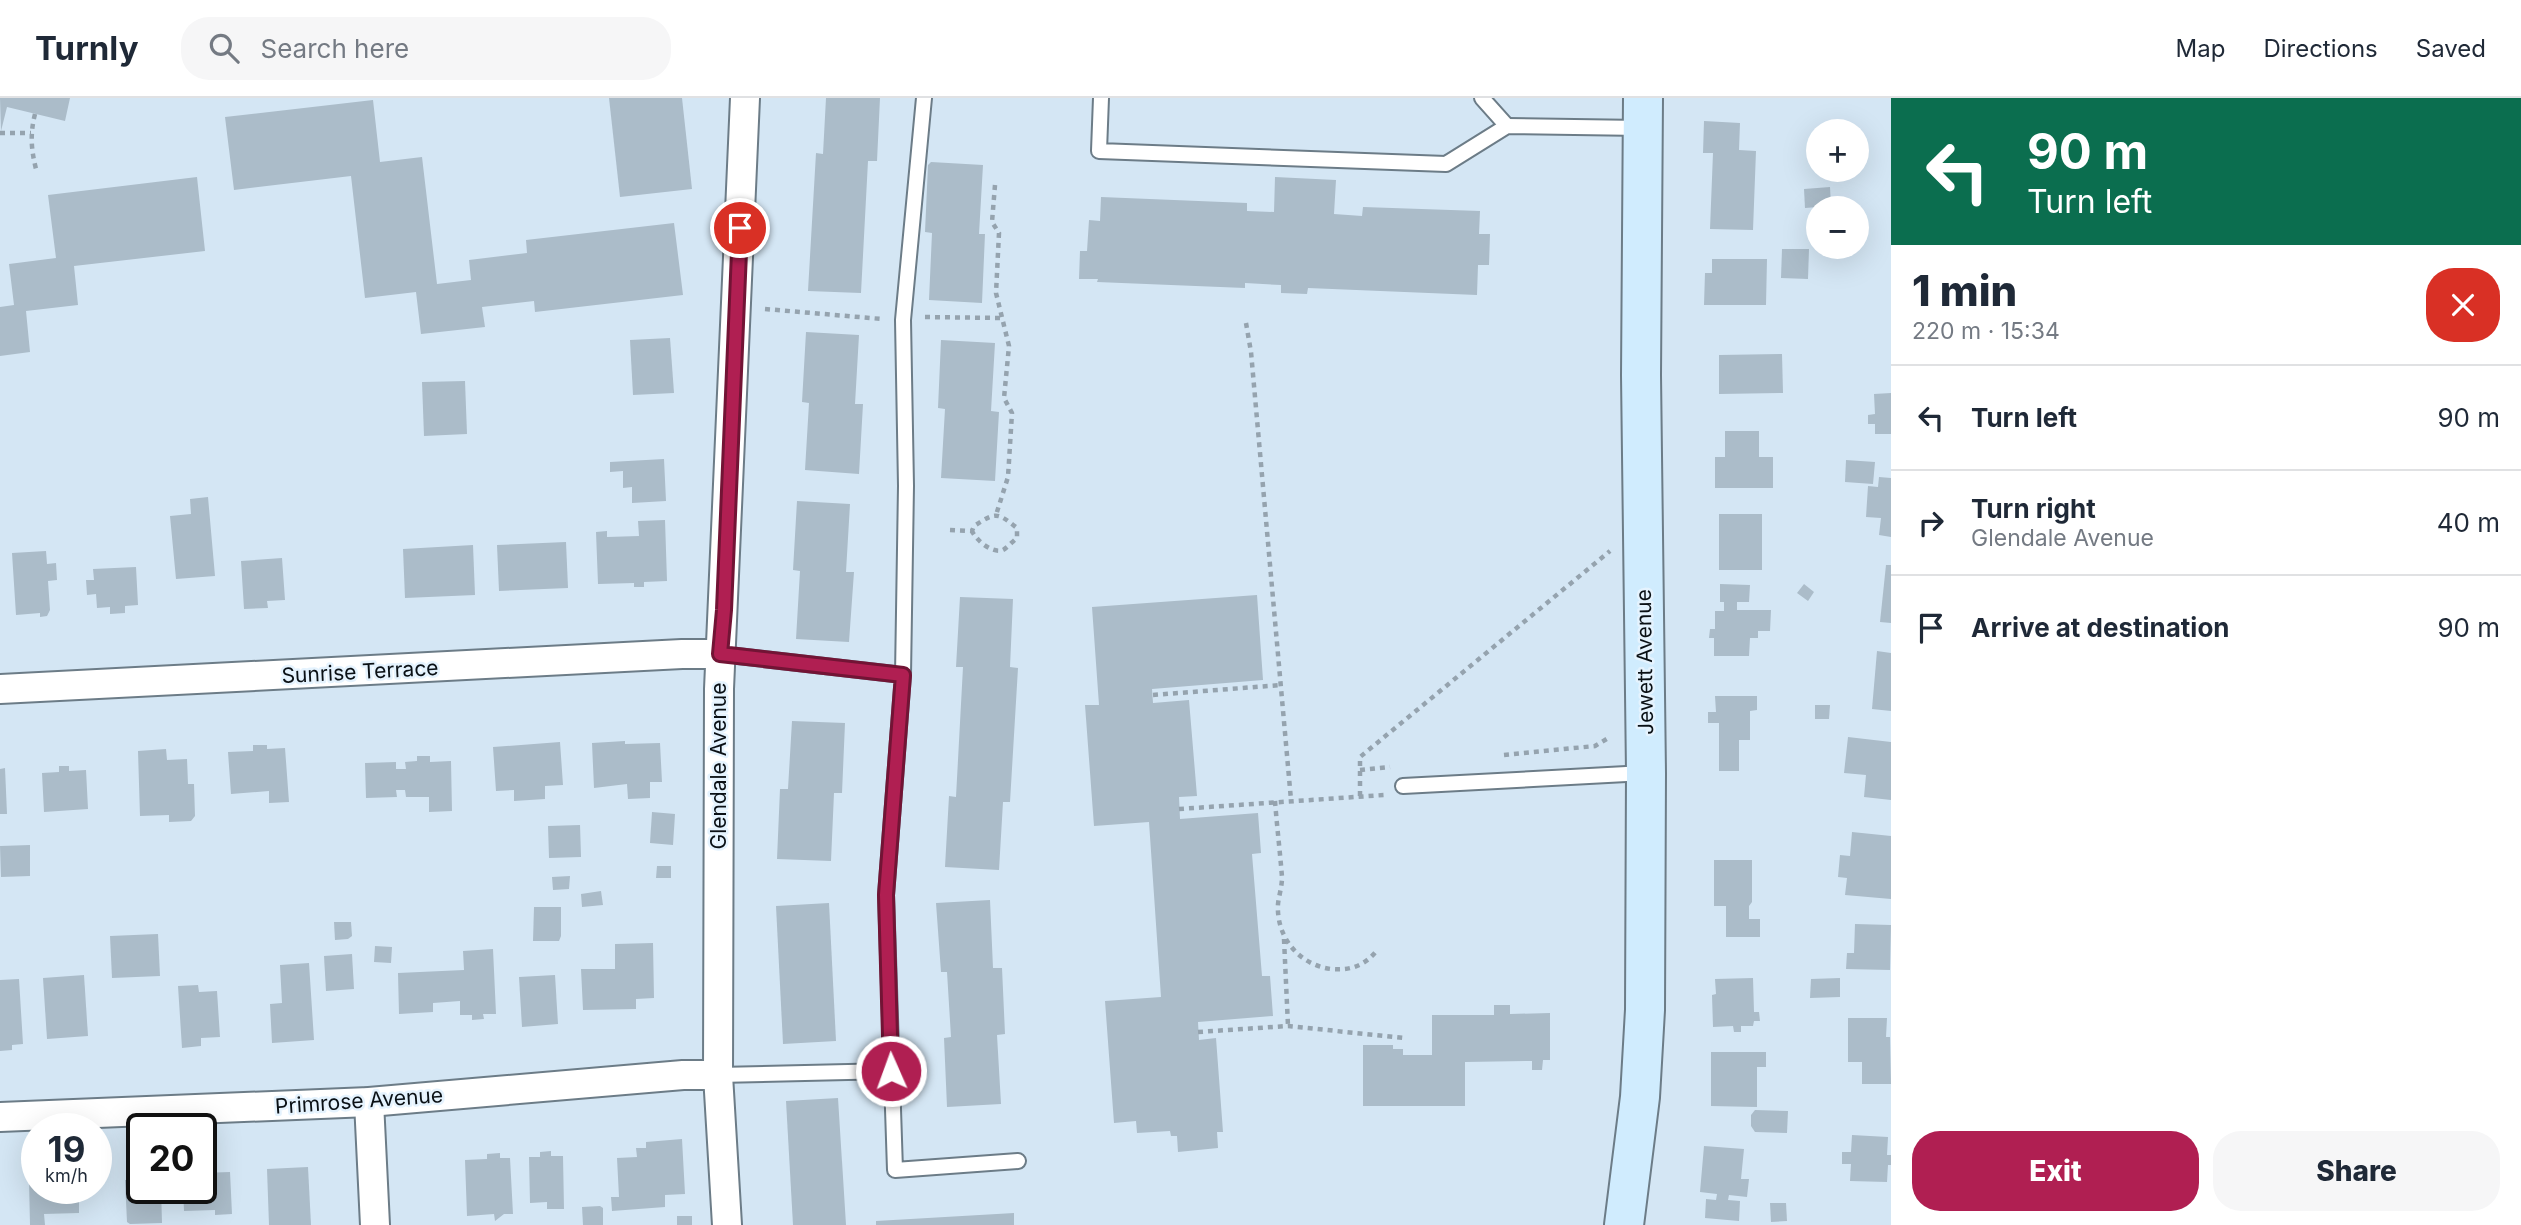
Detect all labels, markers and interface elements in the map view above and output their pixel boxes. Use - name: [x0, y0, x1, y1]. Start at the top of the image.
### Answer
- search box: [181, 17, 671, 80]
- text: Turnly: [35, 28, 139, 68]
- icon: search: [205, 29, 243, 67]
- text: Search here: [261, 33, 409, 64]
- text: Map: [2176, 34, 2225, 63]
- text: Directions: [2263, 34, 2378, 63]
- text: Saved: [2416, 34, 2486, 63]
- map controls: [1806, 119, 1869, 259]
- button: +: [1806, 119, 1869, 182]
- text: 90 m: [2027, 122, 2148, 181]
- icon: left: [1912, 126, 2003, 217]
- text: Turn left: [2027, 182, 2152, 221]
- button: −: [1806, 196, 1869, 259]
- pin: [710, 198, 770, 258]
- icon: arrive: [721, 209, 759, 247]
- text: 1 min: [1912, 265, 2017, 316]
- button: close: [2426, 268, 2500, 342]
- text: 220 m · 15:34: [1912, 317, 2060, 345]
- icon: left: [1912, 399, 1950, 437]
- text: Turn left: [1971, 402, 2077, 433]
- text: 90 m: [2437, 402, 2500, 433]
- text: Turn right: [1971, 493, 2096, 524]
- icon: right: [1912, 504, 1950, 542]
- text: 40 m: [2437, 507, 2500, 538]
- text: Glendale Avenue: [1971, 524, 2154, 552]
- street label: Jewett Avenue: [1631, 589, 1658, 735]
- icon: arrive: [1912, 609, 1950, 647]
- text: Arrive at destination: [1971, 612, 2230, 643]
- text: 90 m: [2437, 612, 2500, 643]
- street label: Sunrise Terrace: [281, 655, 439, 688]
- street label: Glendale Avenue: [706, 682, 731, 850]
- position arrow: [854, 1034, 928, 1108]
- street label: Primrose Avenue: [274, 1082, 444, 1119]
- speed limit sign: 20: [126, 1113, 217, 1204]
- text: 19: [48, 1128, 85, 1170]
- button: Exit: [1912, 1131, 2199, 1211]
- button: Share: [2213, 1131, 2500, 1211]
- text: km/h: [45, 1165, 88, 1186]

